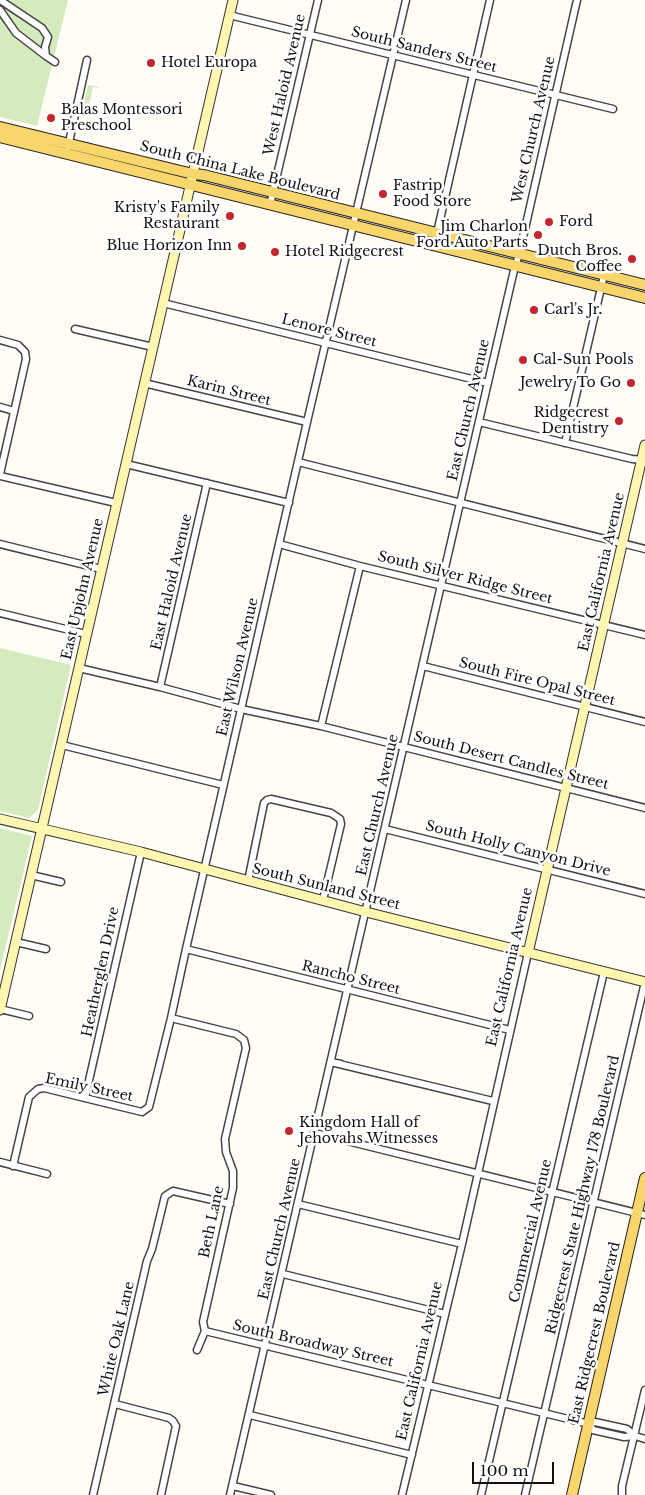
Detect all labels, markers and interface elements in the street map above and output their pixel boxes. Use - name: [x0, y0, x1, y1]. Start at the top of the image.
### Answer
- street label: West Haloid Avenue: [261, 12, 309, 158]
- street label: South Sanders Street: [349, 24, 499, 76]
- place label: Hotel Europa: [161, 55, 257, 71]
- street label: West Church Avenue: [509, 55, 559, 205]
- marker: Hotel Europa: [145, 57, 157, 69]
- place label: Balas Montessori Preschool: [61, 102, 182, 134]
- marker: Balas Montessori Preschool: [45, 112, 57, 124]
- street label: South China Lake Boulevard: [138, 138, 342, 204]
- place label: Fastrip Food Store: [393, 178, 472, 210]
- marker: Fastrip Food Store: [377, 188, 389, 200]
- place label: Kristy's Family Restaurant: [114, 200, 220, 232]
- marker: Kristy's Family Restaurant: [224, 210, 236, 222]
- place label: Ford: [559, 214, 593, 230]
- marker: Ford: [543, 216, 555, 228]
- place label: Jim Charlon Ford Auto Parts: [416, 219, 528, 252]
- marker: Jim Charlon Ford Auto Parts: [532, 229, 544, 241]
- place label: Blue Horizon Inn: [106, 238, 232, 254]
- marker: Blue Horizon Inn: [236, 240, 248, 252]
- place label: Dutch Bros. Coffee: [537, 243, 622, 276]
- place label: Hotel Ridgecrest: [285, 244, 404, 260]
- marker: Hotel Ridgecrest: [269, 246, 281, 258]
- marker: Dutch Bros. Coffee: [626, 253, 638, 265]
- place label: Carl's Jr.: [544, 302, 602, 318]
- marker: Carl's Jr.: [528, 304, 540, 316]
- street label: Lenore Street: [280, 311, 378, 351]
- street label: East Church Avenue: [445, 338, 493, 482]
- place label: Cal-Sun Pools: [533, 352, 634, 368]
- marker: Cal-Sun Pools: [517, 354, 529, 366]
- street label: Karin Street: [185, 372, 273, 410]
- place label: Jewelry To Go: [520, 375, 621, 391]
- marker: Jewelry To Go: [625, 377, 637, 389]
- place label: Ridgecrest Dentistry: [534, 405, 609, 438]
- marker: Ridgecrest Dentistry: [613, 415, 625, 427]
- street label: East California Avenue: [576, 491, 628, 653]
- street label: East Haloid Avenue: [148, 512, 196, 652]
- street label: East Upjohn Avenue: [59, 517, 107, 661]
- street label: South Silver Ridge Street: [376, 548, 554, 608]
- street label: East Wilson Avenue: [214, 596, 262, 738]
- street label: South Fire Opal Street: [457, 654, 617, 710]
- street label: South Desert Candles Street: [412, 729, 610, 793]
- street label: East Church Avenue: [354, 733, 402, 877]
- street label: South Holly Canyon Drive: [424, 818, 612, 880]
- street label: South Sunland Street: [250, 860, 402, 914]
- street label: East California Avenue: [484, 886, 536, 1048]
- street label: Heatherglen Drive: [79, 905, 123, 1039]
- street label: Rancho Street: [300, 958, 402, 998]
- street label: Ridgecrest State Highway 178 Boulevard: [543, 1054, 623, 1336]
- street label: Emily Street: [43, 1070, 135, 1106]
- place label: Kingdom Hall of Jehovahs Witnesses: [299, 1115, 438, 1148]
- marker: Kingdom Hall of Jehovahs Witnesses: [283, 1125, 295, 1137]
- street label: East Church Avenue: [256, 1157, 304, 1301]
- street label: Commercial Avenue: [506, 1158, 556, 1304]
- street label: Beth Lane: [196, 1184, 228, 1260]
- street label: East Ridgecrest Boulevard: [566, 1240, 624, 1426]
- street label: White Oak Lane: [96, 1280, 138, 1398]
- street label: East California Avenue: [394, 1280, 446, 1442]
- street label: South Broadway Street: [231, 1317, 395, 1371]
- scale bar: [475, 1452, 558, 1484]
- text: 100 m: [480, 1461, 529, 1480]

